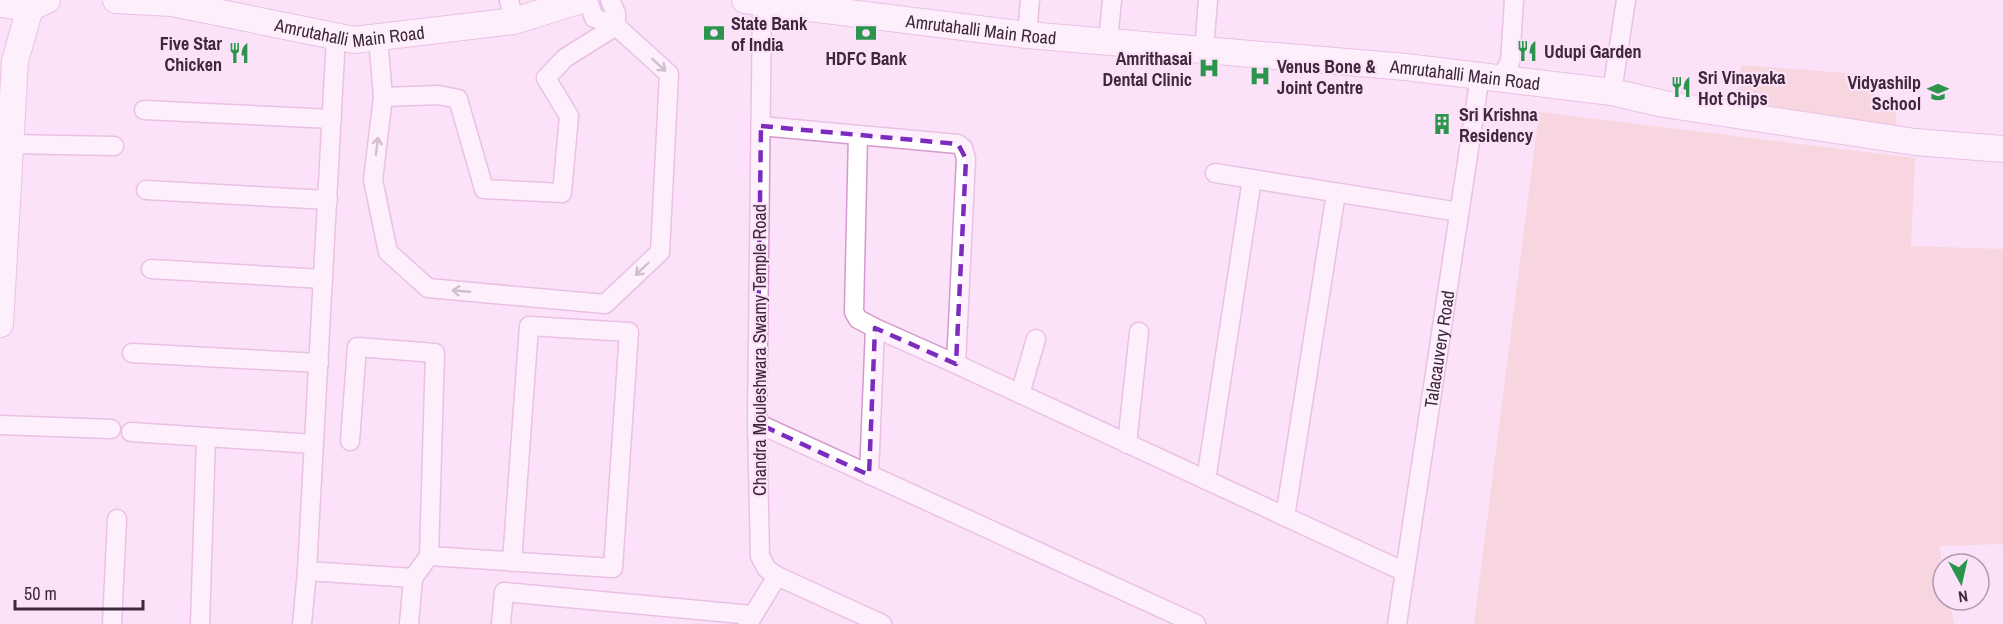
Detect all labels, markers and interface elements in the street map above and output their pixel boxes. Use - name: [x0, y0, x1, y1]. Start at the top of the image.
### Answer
- street label: Amrutahalli Main Road: [904, 7, 1057, 50]
- place label: State Bank of India: [731, 11, 808, 57]
- street label: Amrutahalli Main Road: [272, 12, 426, 53]
- bank icon: State Bank of India: [702, 21, 726, 45]
- bank icon: HDFC Bank: [854, 21, 878, 45]
- place label: Five Star Chicken: [160, 31, 222, 77]
- restaurant icon: Udupi Garden: [1515, 39, 1539, 63]
- place label: Udupi Garden: [1544, 39, 1642, 64]
- restaurant icon: Five Star Chicken: [227, 41, 251, 65]
- place label: HDFC Bank: [825, 46, 907, 71]
- place label: Amrithasai Dental Clinic: [1103, 46, 1192, 92]
- street label: Amrutahalli Main Road: [1388, 53, 1542, 96]
- place label: Venus Bone & Joint Centre: [1277, 54, 1376, 100]
- hospital icon: Amrithasai Dental Clinic: [1197, 56, 1221, 80]
- one-way arrow: [651, 58, 666, 72]
- hospital icon: Venus Bone & Joint Centre: [1248, 64, 1272, 88]
- place label: Sri Vinayaka Hot Chips: [1698, 65, 1786, 111]
- place label: Vidyashilp School: [1847, 70, 1921, 116]
- restaurant icon: Sri Vinayaka Hot Chips: [1669, 75, 1693, 99]
- school or university icon: Vidyashilp School: [1926, 80, 1950, 104]
- place label: Sri Krishna Residency: [1459, 102, 1539, 148]
- building icon: Sri Krishna Residency: [1430, 112, 1454, 136]
- one-way arrow: [372, 137, 383, 156]
- street label: Chandra Mouleshwara Swamy Temple Road: [747, 204, 772, 496]
- one-way arrow: [634, 261, 649, 276]
- one-way arrow: [452, 285, 472, 296]
- street label: Talacauvery Road: [1417, 289, 1460, 410]
- north arrow: [1931, 552, 1991, 612]
- scale bar: [15, 573, 142, 611]
- text: 50 m: [24, 581, 57, 606]
- text: N: [1957, 585, 1969, 608]

